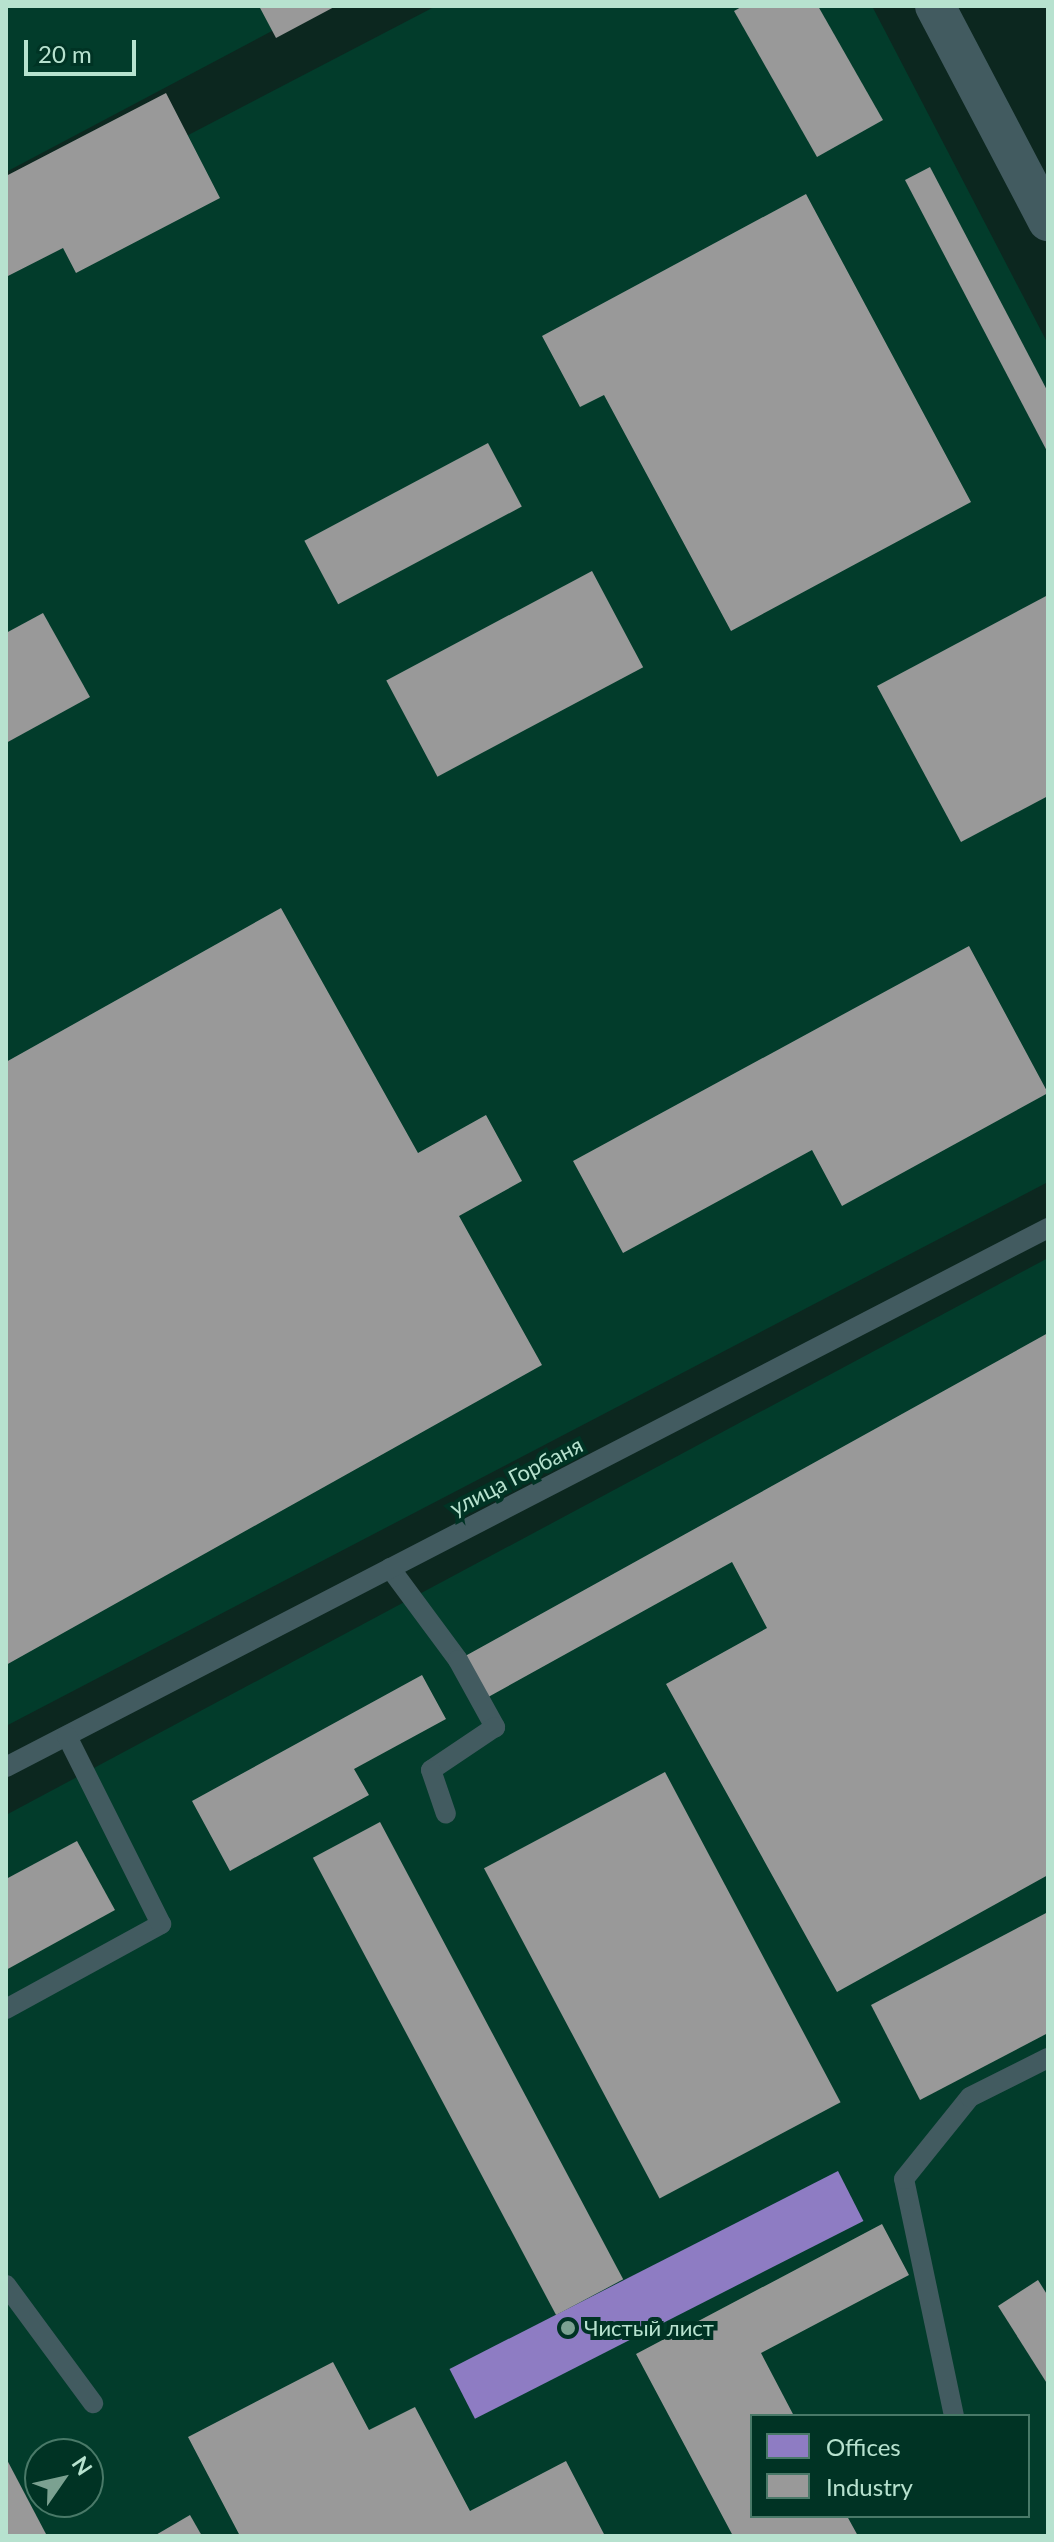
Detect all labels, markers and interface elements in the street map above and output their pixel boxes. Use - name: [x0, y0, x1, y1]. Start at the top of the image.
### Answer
- scale bar: [28, 24, 140, 74]
- text: 20 m: [38, 39, 92, 68]
- street label: улица Горбаня: [445, 1431, 587, 1521]
- place label: Чистый лист: [584, 2315, 714, 2341]
- marker: Чистый лист: [559, 2319, 577, 2337]
- legend: [750, 2414, 1030, 2518]
- text: Offices: [826, 2432, 901, 2461]
- north arrow: [24, 2438, 104, 2518]
- text: N: [67, 2451, 99, 2480]
- text: Industry: [826, 2472, 913, 2501]

